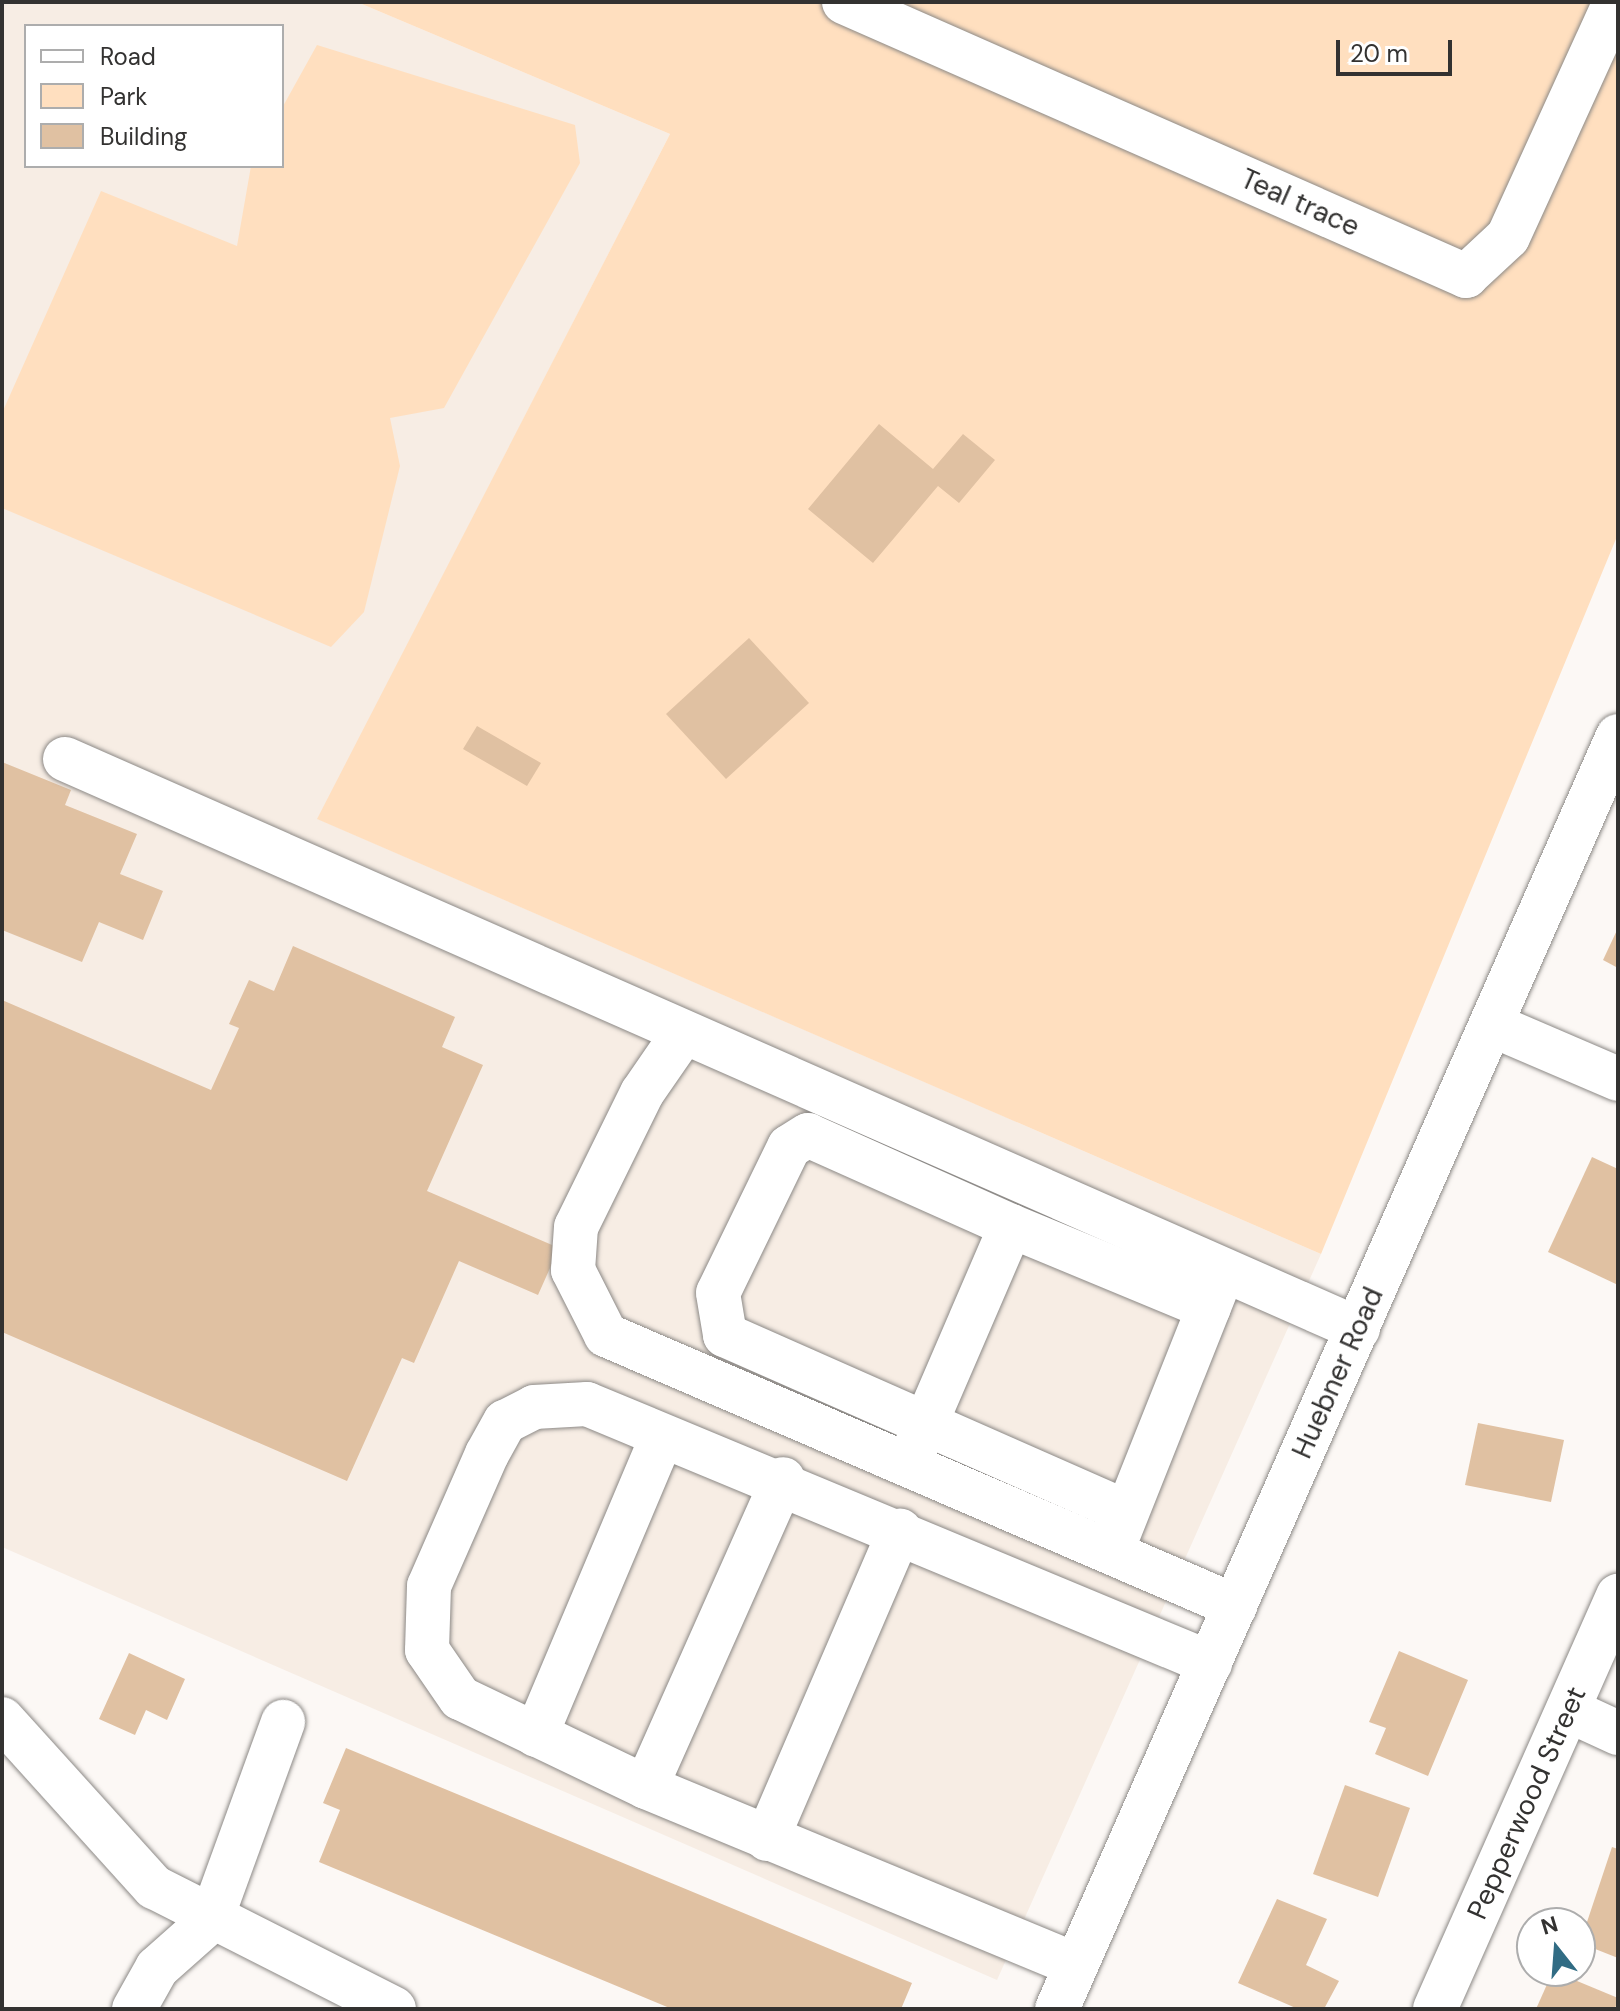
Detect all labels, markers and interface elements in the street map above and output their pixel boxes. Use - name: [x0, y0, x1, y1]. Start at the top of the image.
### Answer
- legend: [24, 24, 284, 168]
- scale bar: [1340, 24, 1456, 74]
- text: 20 m: [1350, 38, 1408, 69]
- text: Road: [100, 41, 156, 72]
- text: Park: [100, 81, 147, 112]
- text: Building: [100, 121, 187, 152]
- street label: Teal trace: [1235, 162, 1365, 244]
- street label: Huebner Road: [1285, 1282, 1391, 1464]
- street label: Pepperwood Street: [1461, 1681, 1593, 1925]
- north arrow: [1516, 1907, 1596, 1987]
- text: N: [1538, 1909, 1561, 1942]

